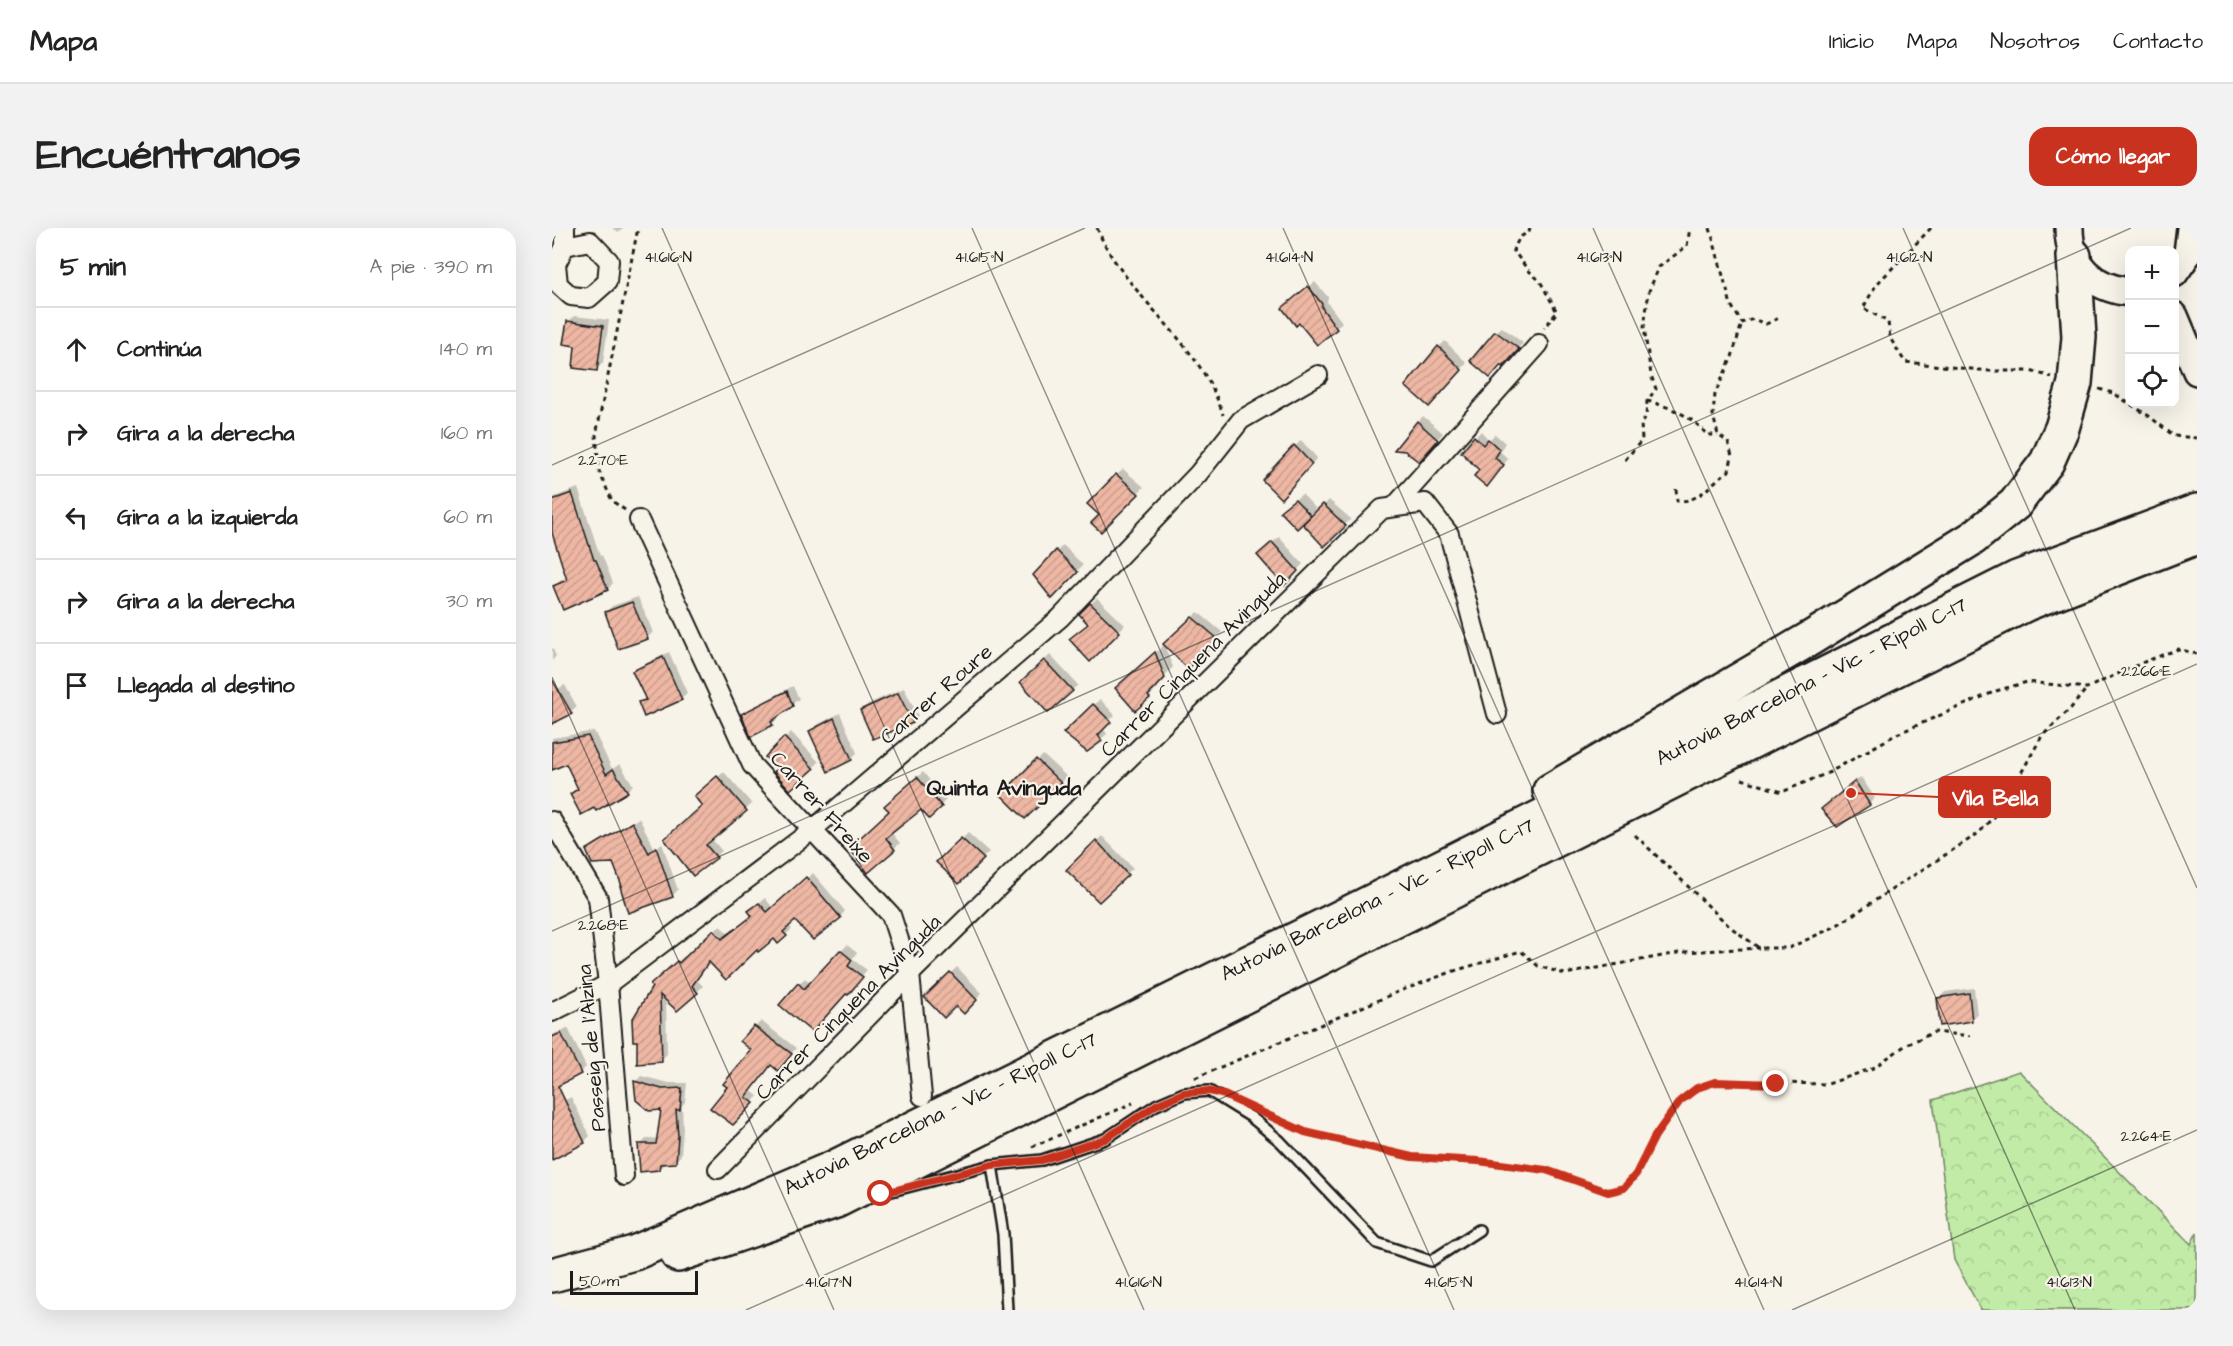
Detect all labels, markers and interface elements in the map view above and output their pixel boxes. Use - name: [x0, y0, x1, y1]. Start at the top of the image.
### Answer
- text: Mapa: [30, 22, 97, 61]
- text: Inicio: [1829, 27, 1874, 56]
- text: Mapa: [1907, 27, 1957, 56]
- text: Nosotros: [1990, 27, 2080, 56]
- text: Contacto: [2113, 27, 2203, 56]
- text: Encuéntranos: [36, 127, 301, 185]
- button: Cómo llegar: [2029, 127, 2197, 186]
- map controls: [2125, 246, 2179, 408]
- button: +: [2125, 246, 2179, 300]
- text: 41.616°N: [644, 247, 692, 268]
- text: 41.615°N: [955, 247, 1003, 268]
- text: 41.614°N: [1265, 247, 1313, 268]
- text: 41.613°N: [1576, 247, 1622, 268]
- text: 41.612°N: [1886, 247, 1932, 268]
- text: 5 min: [60, 249, 126, 285]
- text: A pie · 390 m: [370, 253, 492, 281]
- button: −: [2125, 300, 2179, 354]
- icon: ahead: [60, 333, 93, 366]
- text: Continúa: [117, 334, 202, 365]
- text: 140 m: [440, 335, 492, 363]
- button: locate: [2125, 354, 2179, 408]
- icon: right: [60, 417, 93, 450]
- text: Gira a la derecha: [117, 418, 294, 449]
- text: 160 m: [441, 419, 492, 447]
- text: 2.270°E: [578, 450, 628, 471]
- icon: left: [60, 501, 93, 534]
- text: Gira a la izquierda: [117, 502, 298, 533]
- text: 60 m: [443, 503, 492, 531]
- street label: Carrer Cinquena Avinguda: [1094, 565, 1294, 765]
- icon: right: [60, 585, 93, 618]
- text: Gira a la derecha: [117, 586, 294, 617]
- text: 30 m: [446, 587, 492, 615]
- street label: Autovia Barcelona - Vic - Ripoll C-17: [1651, 590, 1972, 774]
- street label: Carrer Roure: [874, 637, 999, 751]
- text: 2.266°E: [2121, 661, 2171, 682]
- icon: arrive: [60, 669, 93, 702]
- text: Llegada al destino: [117, 670, 295, 701]
- street label: Carrer Freixe: [763, 745, 880, 870]
- district label: Quinta Avinguda: [927, 773, 1082, 805]
- callout: Vila Bella: [1939, 777, 2050, 817]
- text: Vila Bella: [1951, 783, 2039, 814]
- street label: Autovia Barcelona - Vic - Ripoll C-17: [1216, 811, 1539, 989]
- street label: Carrer Cinquena Avinguda: [749, 908, 949, 1108]
- text: 2.268°E: [578, 915, 628, 936]
- street label: Passeig de l'Alzina: [570, 963, 615, 1133]
- street label: Autovia Barcelona - Vic - Ripoll C-17: [779, 1025, 1102, 1203]
- route end: [1762, 1070, 1788, 1096]
- text: 2.264°E: [2120, 1126, 2172, 1147]
- route start: [867, 1180, 893, 1206]
- scale bar: [570, 1268, 698, 1296]
- text: 50 m: [579, 1270, 619, 1292]
- text: 41.617°N: [804, 1272, 852, 1293]
- text: 41.616°N: [1114, 1272, 1162, 1293]
- text: 41.615°N: [1424, 1272, 1472, 1293]
- text: 41.614°N: [1734, 1272, 1782, 1293]
- text: 41.613°N: [2046, 1272, 2092, 1293]

